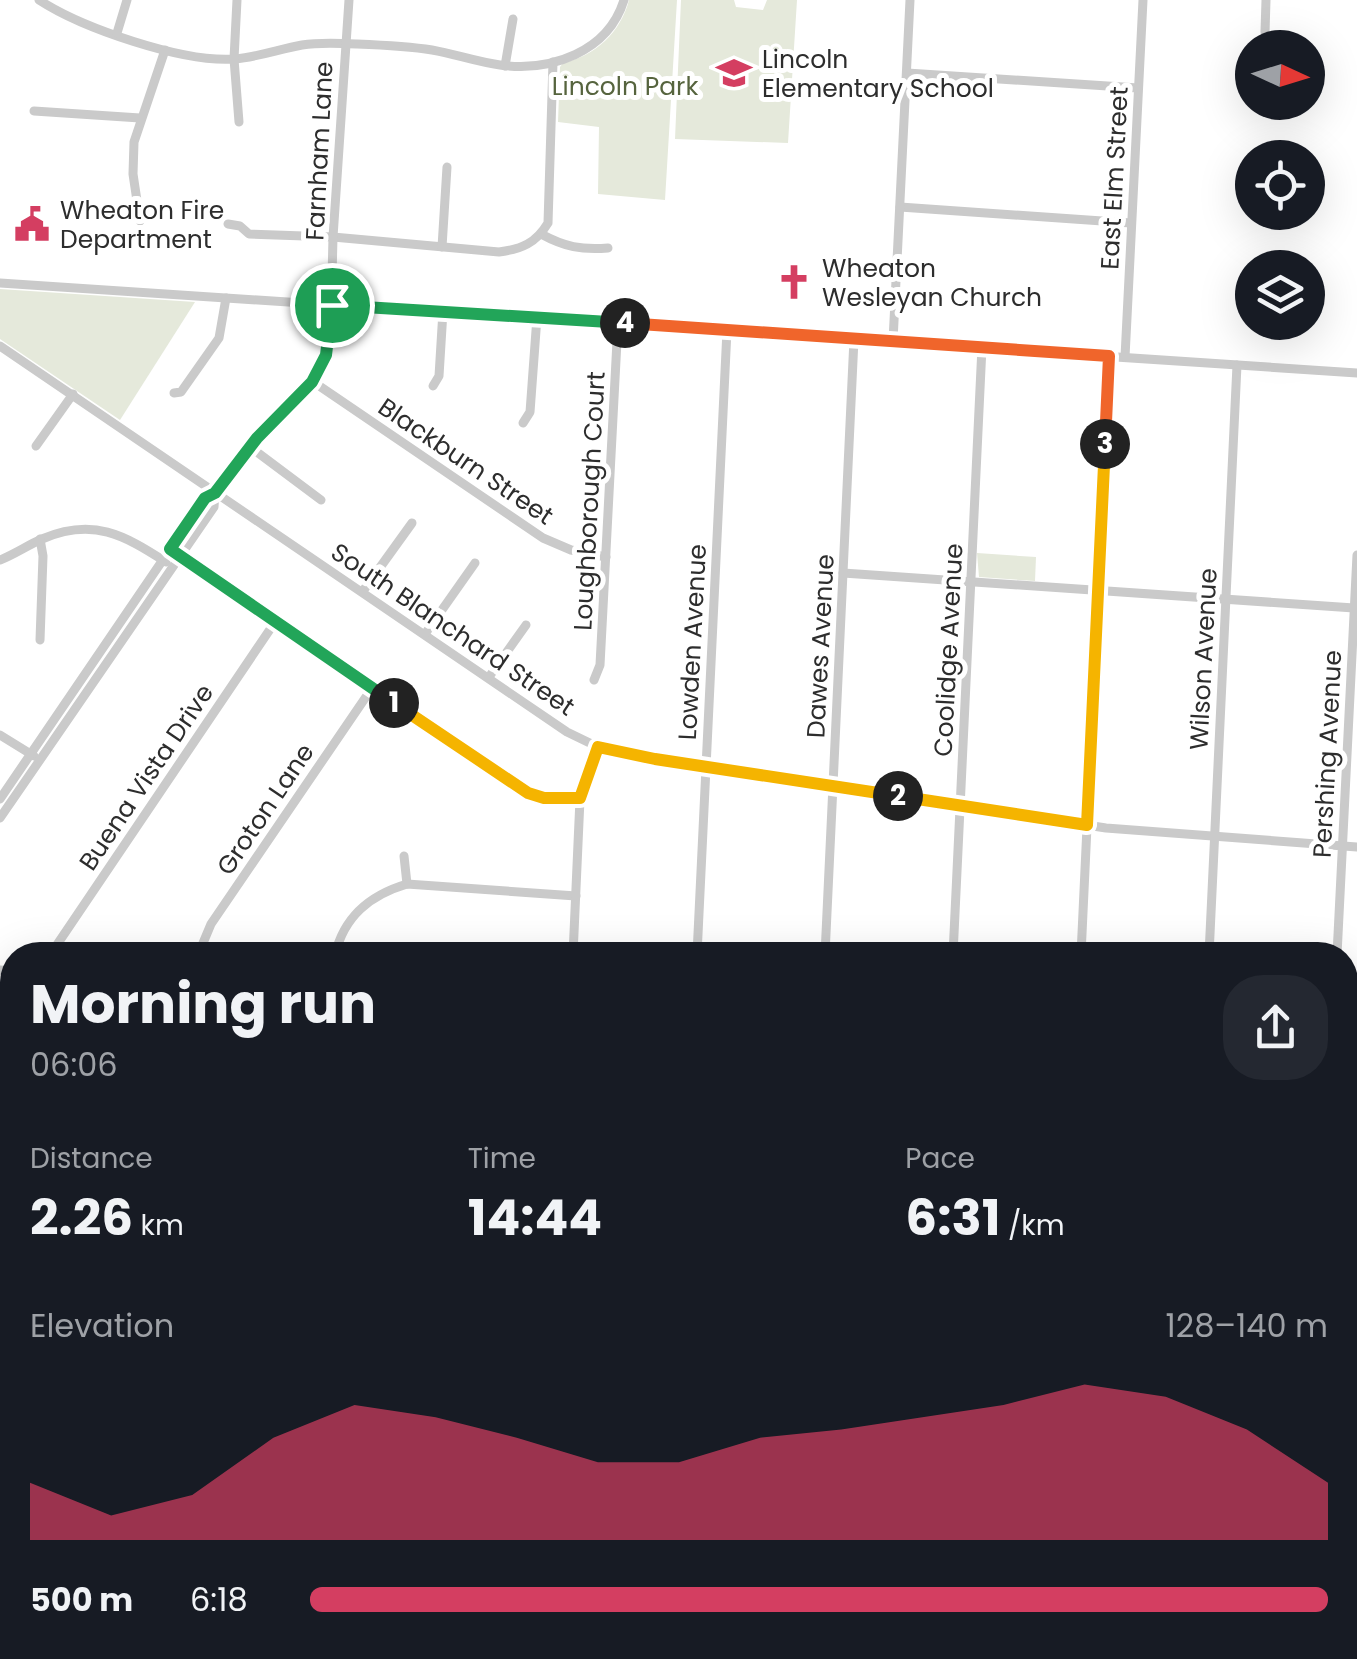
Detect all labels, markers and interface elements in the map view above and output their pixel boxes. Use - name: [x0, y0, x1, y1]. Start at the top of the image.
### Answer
- north arrow: [1235, 30, 1325, 120]
- map controls: [1235, 30, 1325, 340]
- place label: Lincoln Elementary School: [762, 42, 994, 106]
- school or university icon: Lincoln Elementary School: [715, 54, 753, 92]
- street label: Farnham Lane: [297, 61, 342, 241]
- park label: Lincoln Park: [552, 69, 698, 104]
- street label: East Elm Street: [1092, 86, 1137, 270]
- button: locate: [1235, 140, 1325, 230]
- place label: Wheaton Fire Department: [60, 193, 224, 257]
- public building icon: Wheaton Fire Department: [13, 205, 51, 243]
- button: layers: [1235, 250, 1325, 340]
- place label: Wheaton Wesleyan Church: [822, 251, 1042, 315]
- pin: [290, 263, 375, 348]
- church icon: Wheaton Wesleyan Church: [775, 263, 813, 301]
- icon: arrive: [305, 278, 360, 333]
- pin: 4: [600, 298, 650, 348]
- text: 4: [616, 303, 634, 342]
- street label: Loughborough Court: [565, 371, 614, 631]
- street label: Blackburn Street: [371, 390, 560, 533]
- pin: 3: [1080, 419, 1130, 469]
- text: 3: [1097, 424, 1113, 463]
- street label: South Blanchard Street: [324, 535, 581, 724]
- street label: Lowden Avenue: [670, 543, 715, 741]
- street label: Coolidge Avenue: [925, 543, 972, 758]
- street label: Dawes Avenue: [798, 553, 843, 739]
- street label: Wilson Avenue: [1181, 567, 1226, 751]
- street label: Pershing Avenue: [1305, 649, 1350, 859]
- street label: Buena Vista Drive: [71, 677, 222, 877]
- pin: 1: [369, 678, 419, 728]
- text: 1: [389, 683, 399, 722]
- street label: Groton Lane: [208, 737, 322, 882]
- pin: 2: [873, 771, 923, 821]
- text: 2: [890, 776, 906, 815]
- text: Morning run: [30, 965, 376, 1042]
- button: share: [1223, 975, 1328, 1080]
- text: 06:06: [30, 1042, 118, 1087]
- text: Distance: [30, 1139, 153, 1178]
- text: Time: [468, 1139, 536, 1178]
- text: Pace: [905, 1139, 975, 1178]
- text: 2.26: [30, 1182, 133, 1253]
- text: 14:44: [468, 1182, 602, 1253]
- text: 6:31: [905, 1182, 1000, 1253]
- text: km: [133, 1206, 184, 1245]
- text: /km: [1000, 1206, 1065, 1245]
- text: Elevation: [30, 1303, 174, 1348]
- text: 128–140 m: [1166, 1303, 1328, 1348]
- text: 500 m: [30, 1577, 133, 1622]
- text: 6:18: [190, 1577, 248, 1622]

